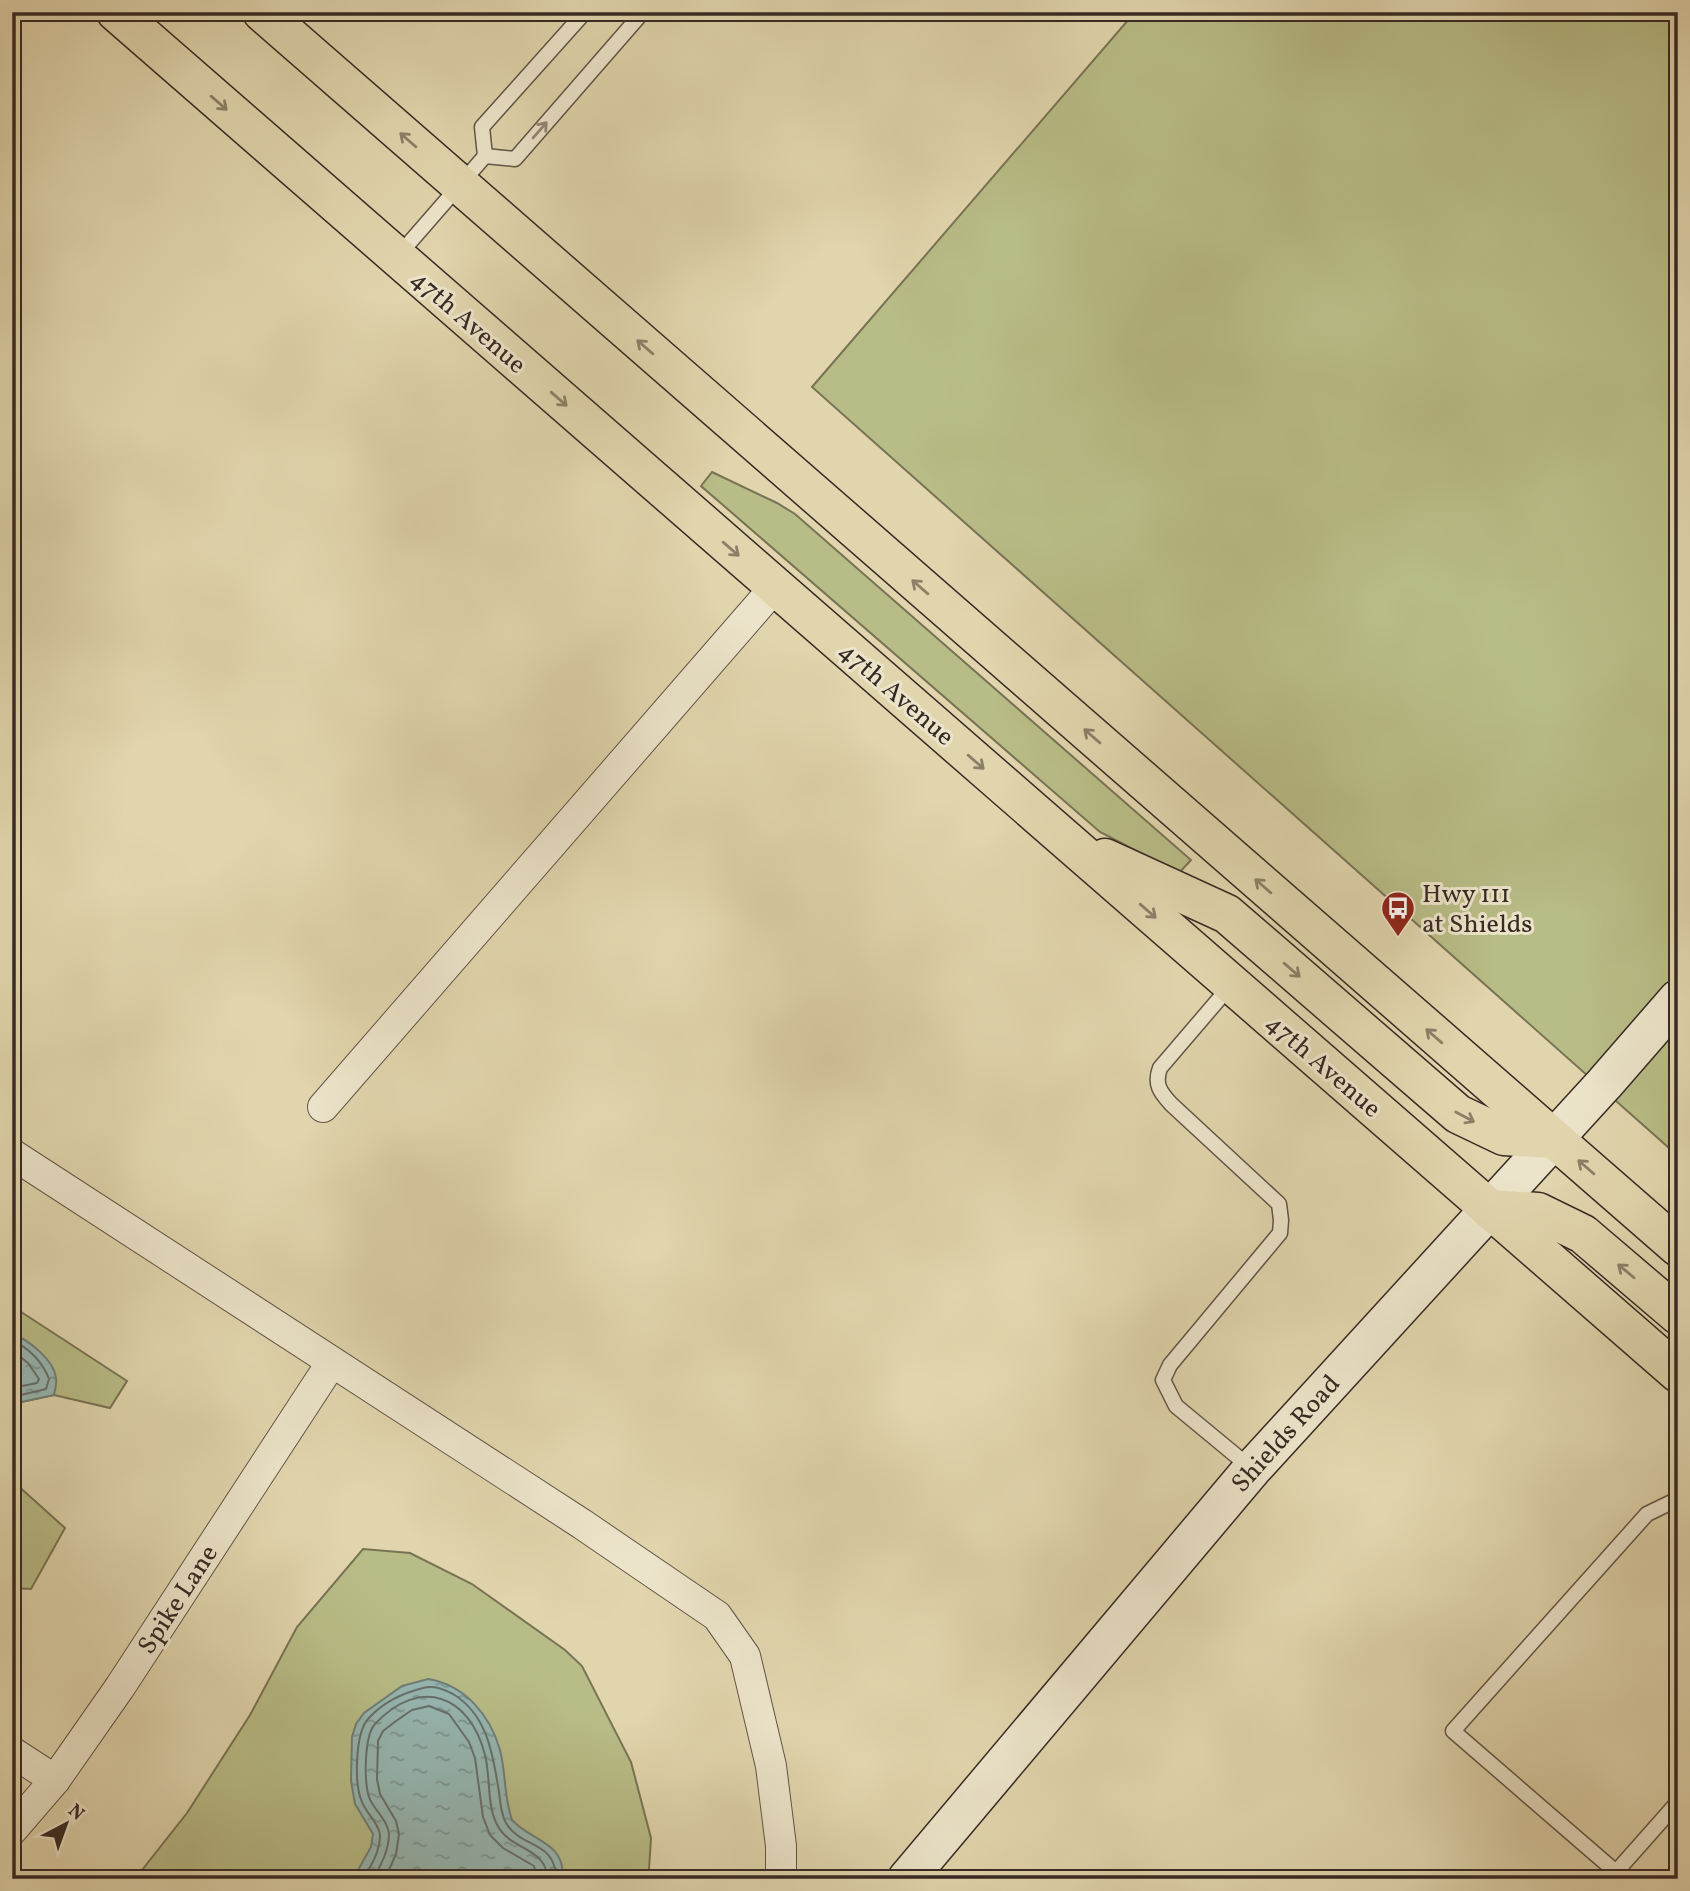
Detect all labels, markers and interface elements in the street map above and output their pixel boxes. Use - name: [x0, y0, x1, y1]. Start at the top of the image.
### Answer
- one-way arrow: [210, 95, 228, 111]
- one-way arrow: [532, 121, 548, 139]
- one-way arrow: [400, 132, 418, 148]
- street label: 47th Avenue: [402, 262, 533, 383]
- one-way arrow: [636, 339, 654, 355]
- one-way arrow: [550, 391, 568, 407]
- one-way arrow: [721, 541, 739, 557]
- one-way arrow: [911, 579, 929, 595]
- street label: 47th Avenue: [830, 634, 961, 755]
- one-way arrow: [1083, 728, 1101, 744]
- one-way arrow: [967, 754, 985, 770]
- place label: Hwy 111 at Shields: [1422, 877, 1532, 943]
- one-way arrow: [1254, 878, 1272, 894]
- bus stop icon: Hwy 111 at Shields: [1379, 889, 1417, 938]
- one-way arrow: [1139, 903, 1157, 919]
- one-way arrow: [1283, 962, 1301, 978]
- street label: 47th Avenue: [1257, 1006, 1388, 1127]
- one-way arrow: [1426, 1028, 1444, 1044]
- one-way arrow: [1455, 1110, 1475, 1124]
- one-way arrow: [1577, 1159, 1595, 1175]
- one-way arrow: [1617, 1263, 1635, 1279]
- street label: Shields Road: [1224, 1367, 1349, 1501]
- street label: Spike Lane: [130, 1538, 227, 1662]
- north arrow: [32, 1790, 102, 1860]
- text: N: [62, 1798, 90, 1827]

